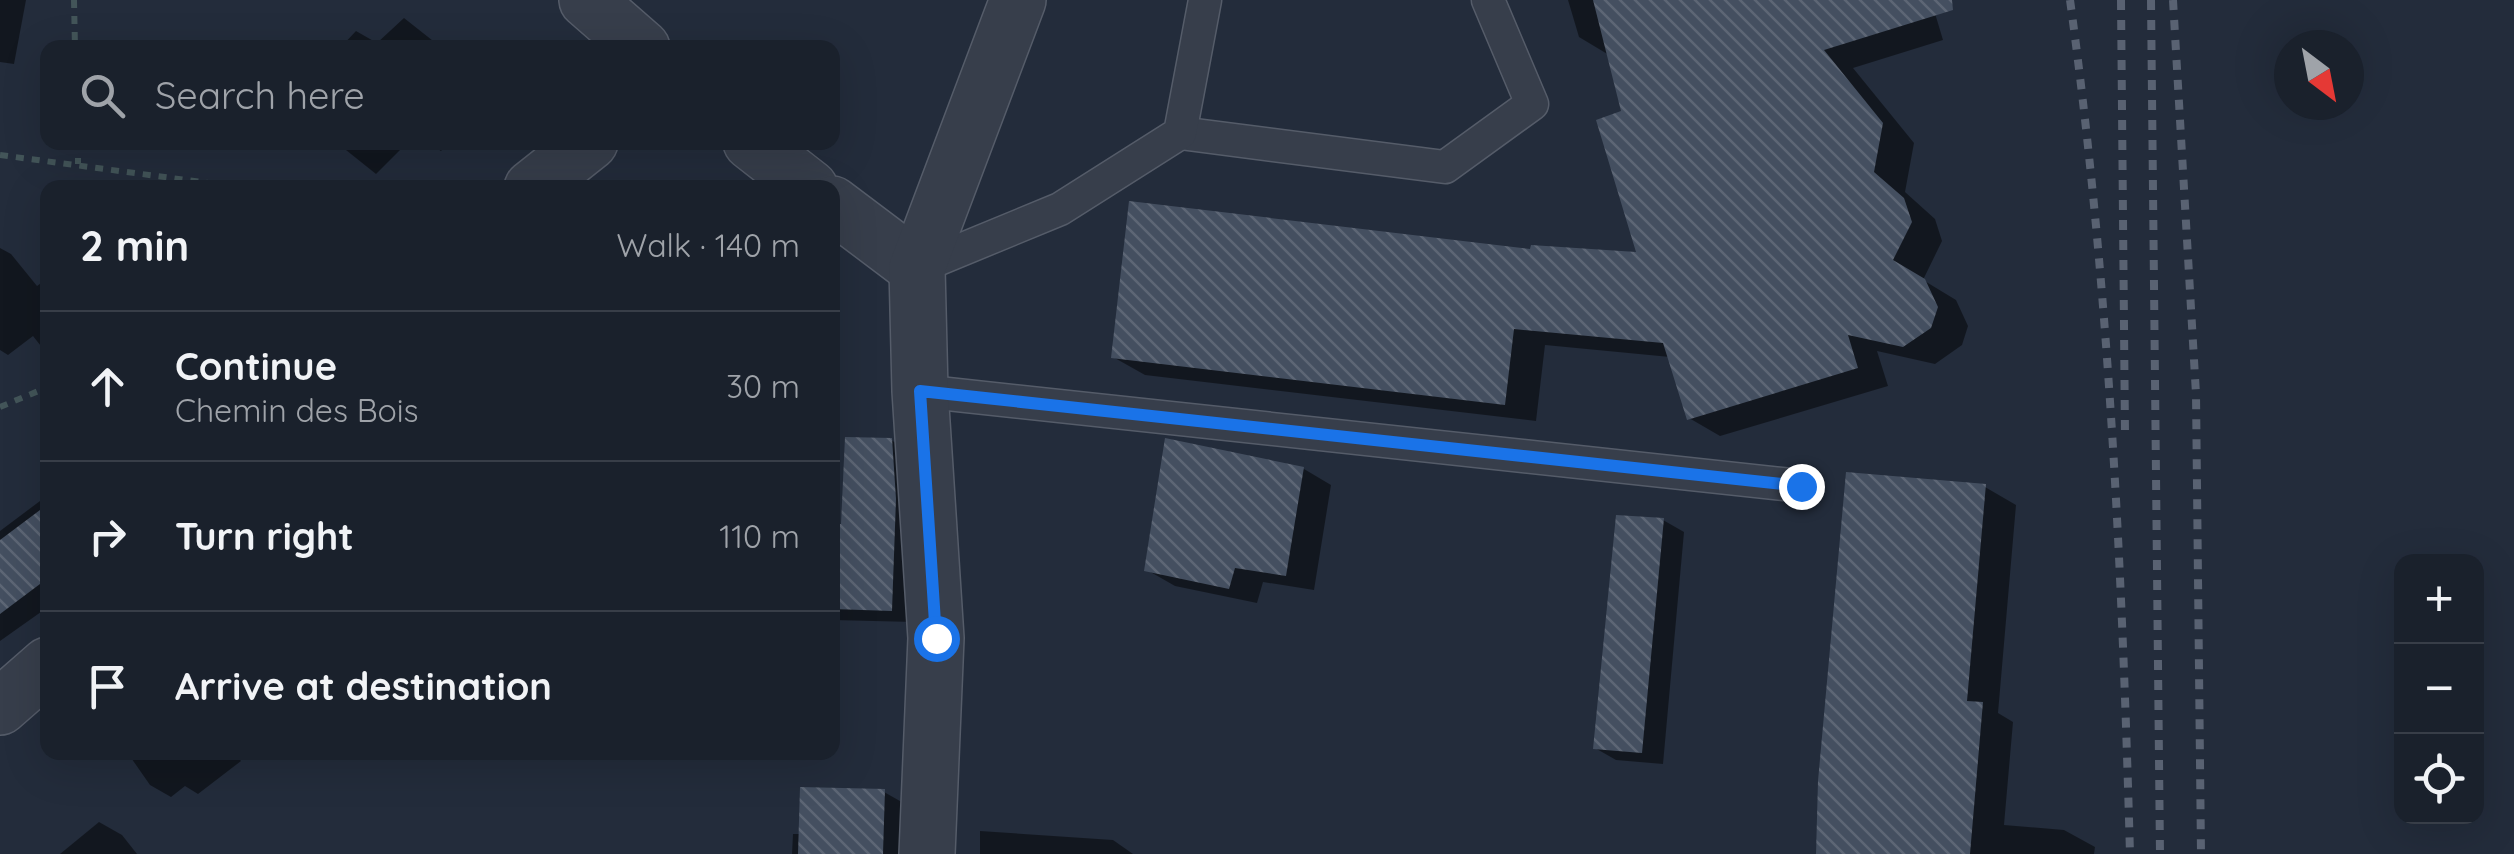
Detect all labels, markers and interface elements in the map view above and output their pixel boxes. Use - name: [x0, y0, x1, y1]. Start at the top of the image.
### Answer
- north arrow: [2274, 30, 2364, 120]
- search box: [40, 40, 840, 150]
- icon: search: [75, 68, 130, 123]
- text: Search here: [155, 71, 365, 119]
- text: 2 min: [80, 219, 189, 272]
- text: Walk · 140 m: [617, 225, 800, 265]
- text: Continue: [175, 342, 337, 390]
- icon: ahead: [80, 359, 135, 414]
- text: 30 m: [726, 366, 800, 406]
- text: Chemin des Bois: [175, 390, 419, 430]
- route end: [1779, 464, 1825, 510]
- icon: right: [80, 509, 135, 564]
- text: Turn right: [175, 512, 354, 560]
- text: 110 m: [719, 516, 800, 556]
- map controls: [2394, 554, 2484, 824]
- button: +: [2394, 554, 2484, 644]
- route start: [914, 616, 960, 662]
- button: −: [2394, 644, 2484, 734]
- icon: arrive: [80, 659, 135, 714]
- text: Arrive at destination: [175, 662, 552, 710]
- button: locate: [2394, 734, 2484, 824]

